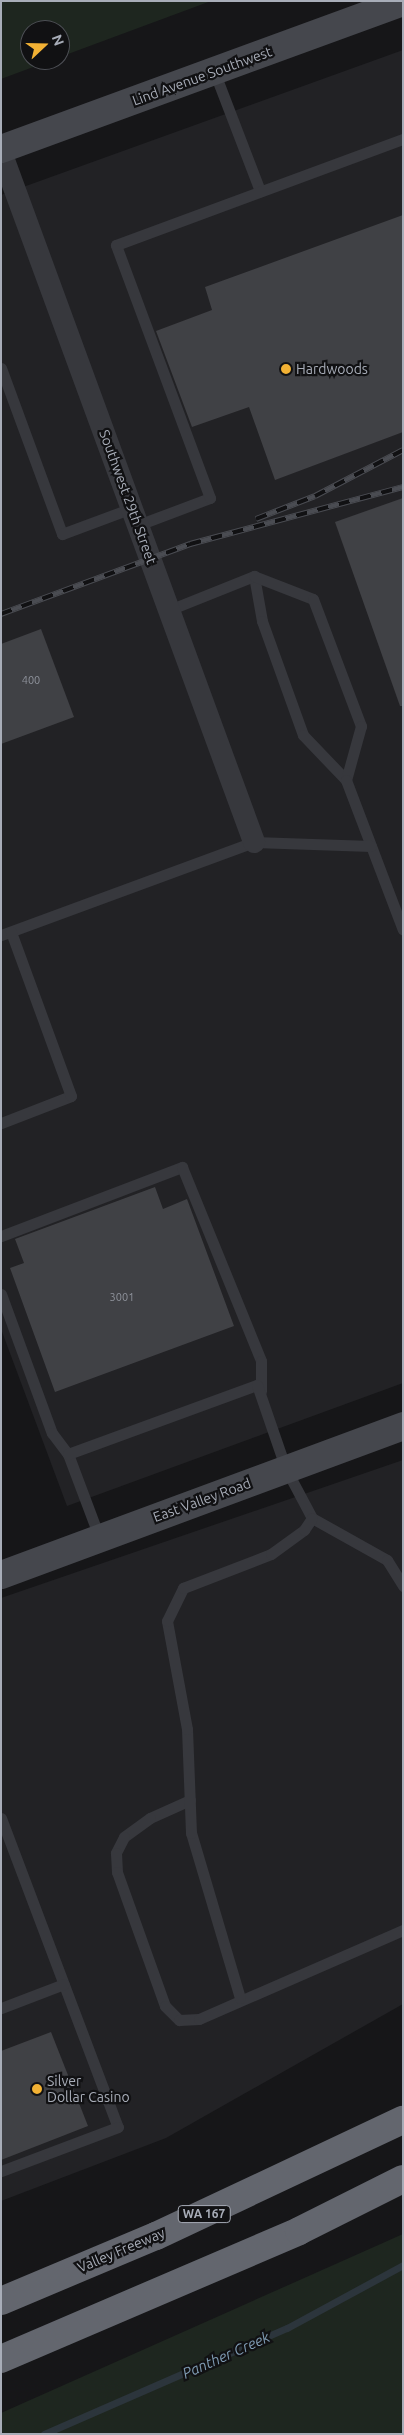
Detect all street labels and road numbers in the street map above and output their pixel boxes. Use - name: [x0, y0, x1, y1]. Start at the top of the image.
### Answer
- street label: Lind Avenue Southwest: [130, 43, 274, 109]
- street label: Southwest 29th Street: [96, 427, 160, 567]
- street label: East Valley Road: [151, 1475, 253, 1525]
- road number: WA 167: [178, 2204, 230, 2224]
- street label: Valley Freeway: [75, 2224, 167, 2276]

